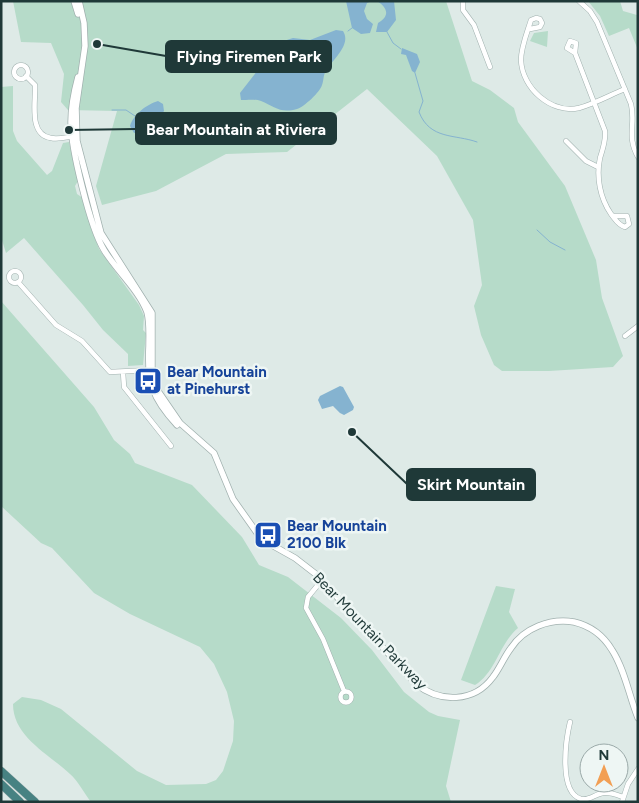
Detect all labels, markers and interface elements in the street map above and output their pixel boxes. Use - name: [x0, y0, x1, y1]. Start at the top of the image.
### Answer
- callout: Flying Firemen Park: [166, 41, 331, 72]
- text: Flying Firemen Park: [176, 47, 322, 66]
- callout: Bear Mountain at Riviera: [136, 113, 336, 144]
- text: Bear Mountain at Riviera: [146, 120, 326, 139]
- place label: Bear Mountain at Pinehurst: [167, 363, 267, 398]
- bus stop icon: Bear Mountain at Pinehurst: [133, 366, 163, 396]
- callout: Skirt Mountain: [407, 469, 535, 500]
- text: Skirt Mountain: [417, 475, 525, 494]
- place label: Bear Mountain 2100 Blk: [287, 517, 387, 552]
- bus stop icon: Bear Mountain 2100 Blk: [253, 520, 283, 550]
- street label: Bear Mountain Parkway: [309, 569, 431, 694]
- north arrow: [579, 743, 629, 793]
- text: N: [599, 747, 609, 764]

